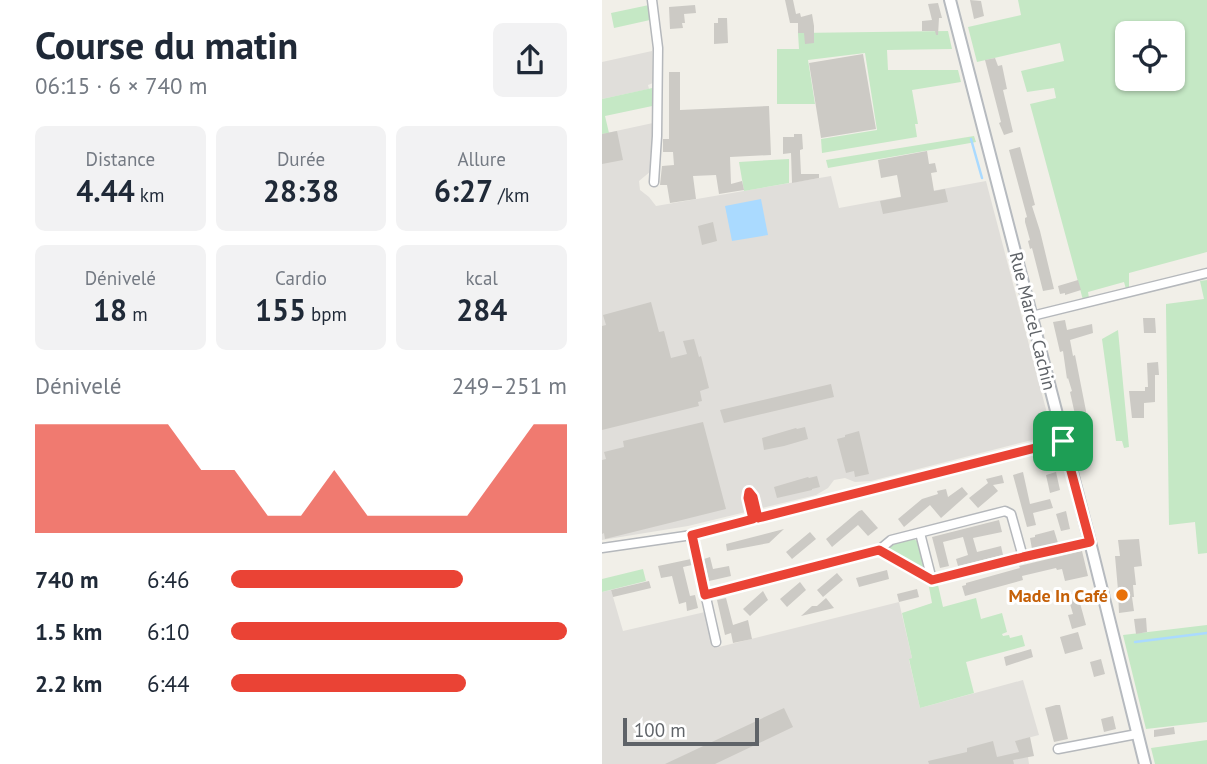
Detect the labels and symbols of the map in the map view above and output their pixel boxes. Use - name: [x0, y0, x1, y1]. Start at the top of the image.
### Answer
- street label: Rue Marcel Cachin: [1005, 249, 1061, 393]
- pin: [1033, 411, 1093, 471]
- place label: Made In Café: [1008, 584, 1108, 607]
- marker: Made In Café: [1114, 587, 1130, 603]
- scale bar: [623, 715, 760, 747]

